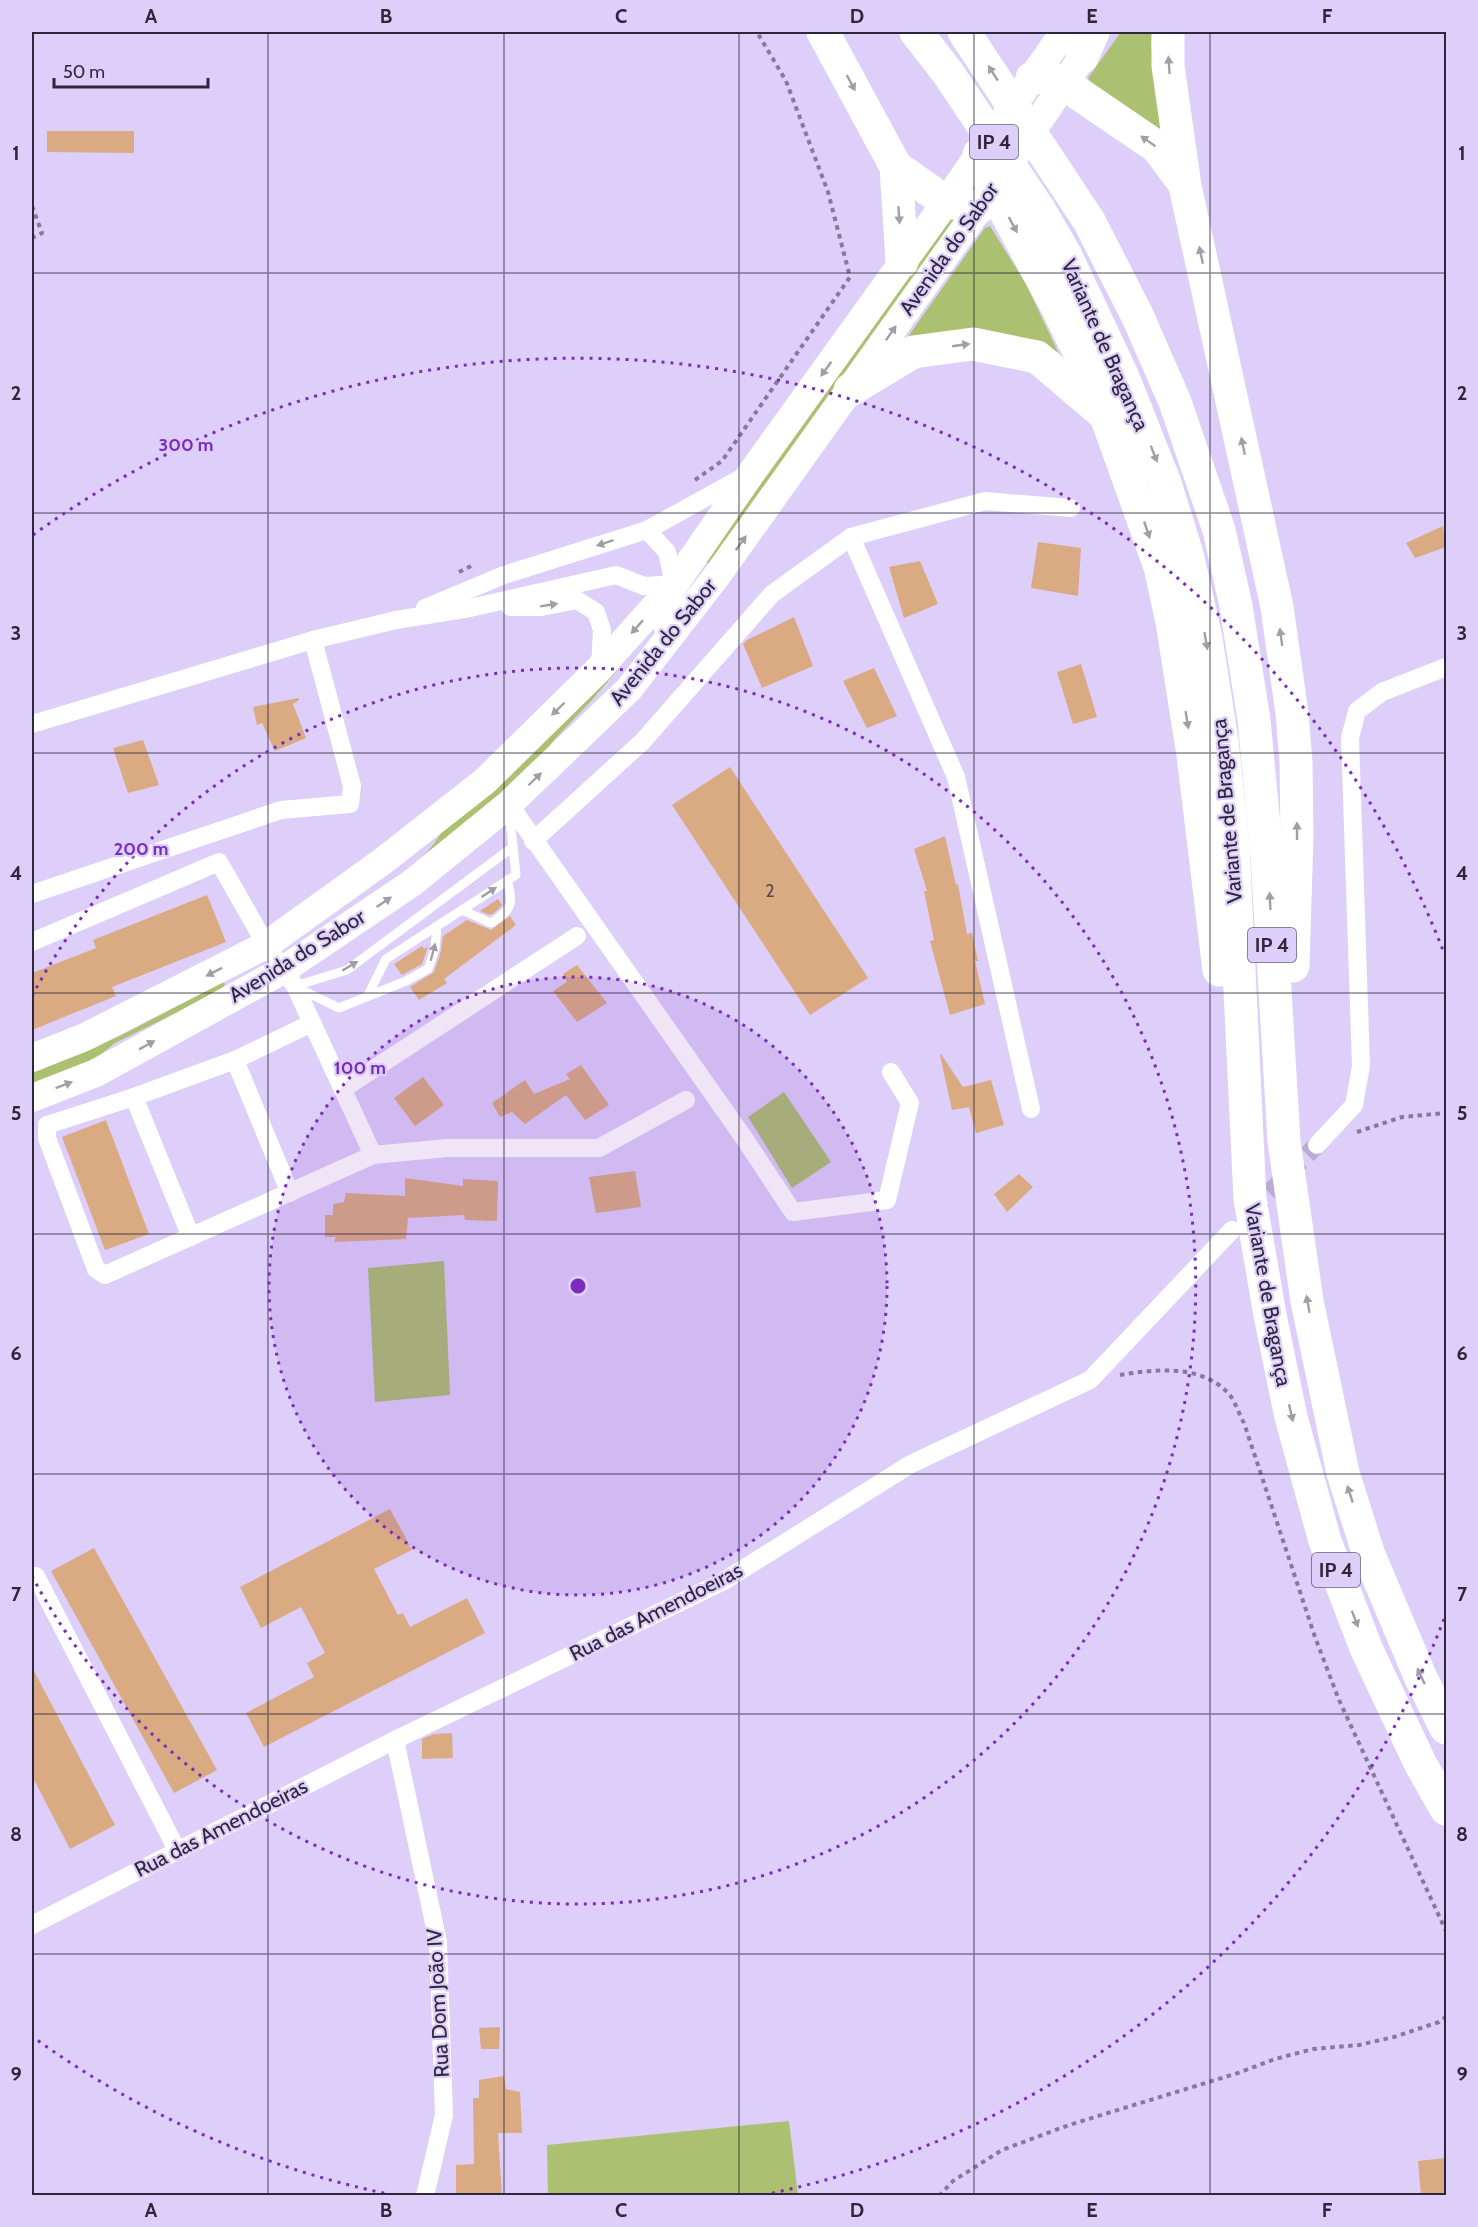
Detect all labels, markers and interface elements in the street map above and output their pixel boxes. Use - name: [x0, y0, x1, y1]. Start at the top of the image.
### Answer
- text: A: [145, 4, 158, 28]
- text: B: [380, 4, 392, 28]
- text: C: [615, 4, 627, 28]
- text: D: [850, 4, 864, 28]
- text: E: [1086, 4, 1098, 28]
- text: F: [1322, 4, 1333, 28]
- scale bar: [54, 51, 208, 89]
- one-way arrow: [1164, 56, 1173, 75]
- text: 50 m: [63, 61, 105, 83]
- one-way arrow: [987, 66, 999, 82]
- one-way arrow: [846, 75, 856, 92]
- road number: IP 4: [970, 125, 1018, 159]
- one-way arrow: [1141, 135, 1157, 147]
- text: 1: [12, 141, 20, 165]
- text: 1: [1458, 141, 1466, 165]
- street label: Avenida do Sabor: [894, 177, 1004, 320]
- one-way arrow: [894, 205, 904, 224]
- one-way arrow: [1008, 217, 1018, 234]
- one-way arrow: [1196, 246, 1205, 265]
- street label: Variante de Bragança: [1056, 255, 1155, 435]
- one-way arrow: [885, 325, 897, 341]
- one-way arrow: [951, 341, 970, 350]
- one-way arrow: [820, 360, 832, 376]
- text: 2: [11, 381, 21, 405]
- text: 2: [1457, 381, 1467, 405]
- text: 300 m: [159, 434, 213, 456]
- one-way arrow: [1238, 436, 1247, 455]
- one-way arrow: [1150, 445, 1159, 463]
- one-way arrow: [1142, 521, 1152, 539]
- one-way arrow: [735, 535, 747, 551]
- one-way arrow: [596, 539, 614, 548]
- street label: Avenida do Sabor: [604, 573, 722, 710]
- one-way arrow: [540, 600, 559, 609]
- one-way arrow: [630, 619, 644, 634]
- text: 3: [11, 621, 21, 645]
- text: 3: [1457, 621, 1467, 645]
- one-way arrow: [1277, 628, 1286, 647]
- one-way arrow: [1202, 632, 1211, 651]
- one-way arrow: [552, 702, 566, 716]
- one-way arrow: [1183, 711, 1192, 730]
- street label: Variante de Bragança: [1206, 718, 1247, 904]
- one-way arrow: [527, 772, 542, 786]
- one-way arrow: [1292, 822, 1302, 841]
- text: 200 m: [114, 838, 168, 860]
- text: 4: [10, 861, 22, 885]
- text: 4: [1456, 861, 1468, 885]
- house number: 2: [765, 880, 775, 902]
- one-way arrow: [481, 887, 497, 898]
- one-way arrow: [1265, 892, 1274, 911]
- one-way arrow: [375, 896, 391, 908]
- street label: Avenida do Sabor: [224, 903, 370, 1007]
- road number: IP 4: [1248, 928, 1296, 962]
- one-way arrow: [428, 943, 438, 961]
- one-way arrow: [342, 961, 358, 972]
- one-way arrow: [205, 967, 222, 977]
- one-way arrow: [139, 1040, 156, 1050]
- text: 100 m: [334, 1057, 386, 1079]
- one-way arrow: [55, 1080, 73, 1090]
- text: 5: [11, 1101, 21, 1125]
- text: 5: [1457, 1101, 1467, 1125]
- street label: Variante de Bragança: [1240, 1202, 1297, 1388]
- centre of rings: [568, 1276, 588, 1296]
- one-way arrow: [1303, 1294, 1312, 1313]
- text: 6: [10, 1341, 22, 1365]
- text: 6: [1456, 1341, 1468, 1365]
- one-way arrow: [1286, 1404, 1296, 1422]
- one-way arrow: [1345, 1485, 1354, 1503]
- road number: IP 4: [1312, 1553, 1360, 1587]
- street label: Rua das Amendoeiras: [565, 1557, 747, 1666]
- text: 7: [11, 1582, 22, 1606]
- text: 7: [1457, 1582, 1468, 1606]
- one-way arrow: [1351, 1610, 1360, 1628]
- one-way arrow: [1416, 1667, 1425, 1684]
- street label: Rua das Amendoeiras: [130, 1773, 312, 1882]
- text: 8: [10, 1822, 22, 1846]
- text: 8: [1456, 1822, 1468, 1846]
- street label: Rua Dom João IV: [421, 1928, 454, 2078]
- text: 9: [10, 2062, 22, 2086]
- text: 9: [1456, 2062, 1468, 2086]
- text: A: [145, 2198, 158, 2222]
- text: B: [380, 2198, 392, 2222]
- text: C: [615, 2198, 627, 2222]
- text: D: [850, 2198, 864, 2222]
- text: E: [1086, 2198, 1098, 2222]
- text: F: [1322, 2198, 1333, 2222]

